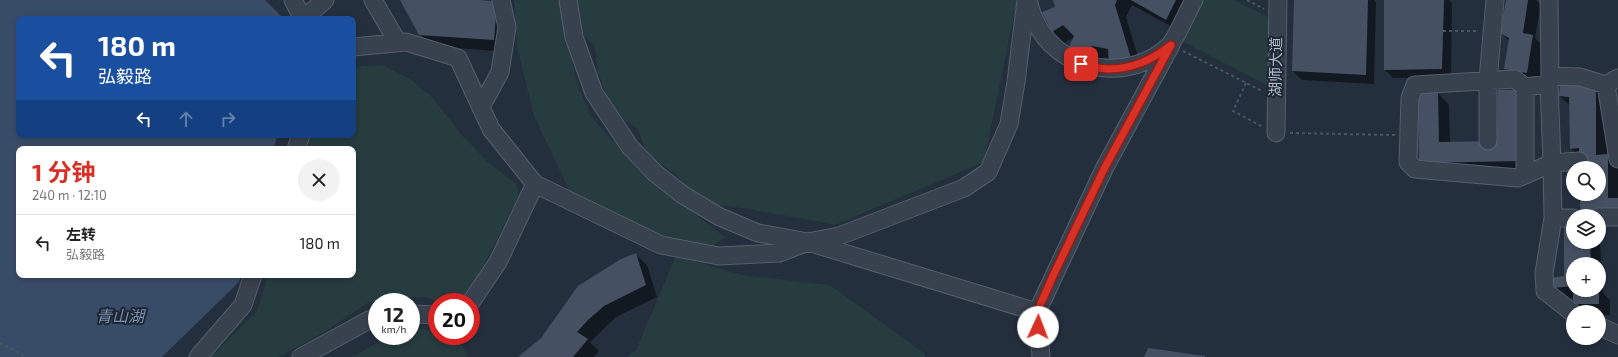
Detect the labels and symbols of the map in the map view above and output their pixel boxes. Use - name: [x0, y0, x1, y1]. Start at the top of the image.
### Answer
- street label: 湖师大道: [1265, 37, 1285, 97]
- pin: [1064, 47, 1098, 81]
- speed limit sign: 20: [428, 293, 480, 345]
- water label: 青山湖: [96, 306, 147, 325]
- position arrow: [1017, 306, 1059, 348]

